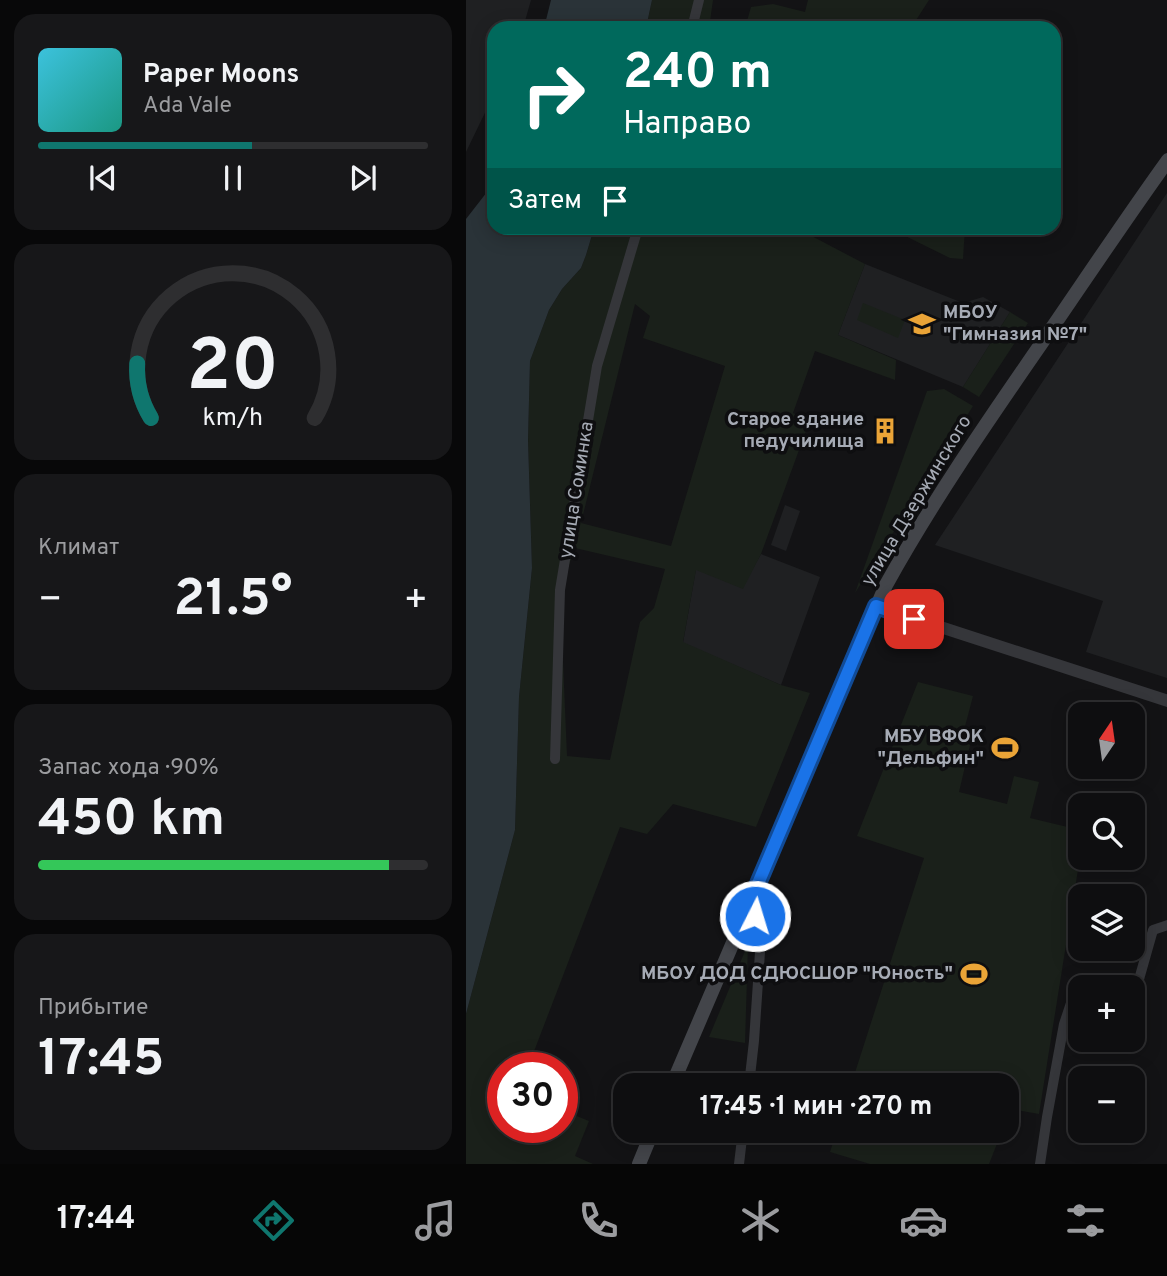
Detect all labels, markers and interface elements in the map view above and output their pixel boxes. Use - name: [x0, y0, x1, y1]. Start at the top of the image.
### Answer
- text: 240 m: [623, 44, 772, 106]
- icon: right: [508, 49, 599, 140]
- text: Paper Moons: [143, 59, 299, 92]
- text: Ada Vale: [143, 92, 232, 121]
- text: Направо: [623, 105, 751, 145]
- icon: previous: [84, 159, 122, 197]
- icon: pause: [214, 159, 252, 197]
- icon: next: [344, 159, 382, 197]
- icon: arrive: [596, 182, 634, 220]
- text: Затем: [508, 185, 582, 218]
- place label: МБОУ "Гимназия №7": [943, 301, 1087, 347]
- school or university icon: МБОУ "Гимназия №7": [907, 309, 937, 339]
- text: 20: [187, 324, 279, 416]
- text: km/h: [203, 403, 263, 435]
- place label: Старое здание педучилища: [727, 408, 864, 454]
- street label: улица Дзержинского: [856, 411, 978, 591]
- building icon: Старое здание педучилища: [870, 416, 900, 446]
- street label: улица Соминка: [554, 420, 600, 560]
- text: Климат: [38, 534, 119, 563]
- text: 21.5°: [174, 568, 292, 634]
- text: −: [38, 577, 63, 626]
- text: +: [403, 577, 428, 626]
- pin: [884, 589, 944, 649]
- icon: arrive: [895, 600, 933, 638]
- north arrow: [1068, 702, 1145, 779]
- map controls: [1068, 702, 1145, 1143]
- place label: МБУ ВФОК "Дельфин": [877, 725, 984, 771]
- sports icon: МБУ ВФОК "Дельфин": [990, 733, 1020, 763]
- text: Запас хода · 90%: [38, 754, 219, 783]
- text: 450 km: [38, 788, 225, 854]
- button: search: [1068, 793, 1145, 870]
- position arrow: [718, 879, 792, 953]
- button: layers: [1068, 884, 1145, 961]
- sports icon: МБОУ ДОД СДЮСШОР "Юность": [959, 959, 989, 989]
- place label: МБОУ ДОД СДЮСШОР "Юность": [641, 962, 953, 986]
- button: +: [1068, 975, 1145, 1052]
- text: Прибытие: [38, 994, 148, 1023]
- text: 17:45: [38, 1028, 165, 1094]
- speed limit sign: 30: [487, 1052, 578, 1143]
- button: −: [1068, 1066, 1145, 1143]
- text: 17:45 · 1 мин · 270 m: [700, 1091, 932, 1124]
- icon: directions: [249, 1196, 298, 1245]
- icon: music: [411, 1196, 460, 1245]
- icon: phone: [574, 1196, 623, 1245]
- icon: climate: [736, 1196, 785, 1245]
- icon: car: [899, 1196, 948, 1245]
- icon: filters: [1061, 1196, 1110, 1245]
- text: 17:44: [57, 1200, 136, 1240]

